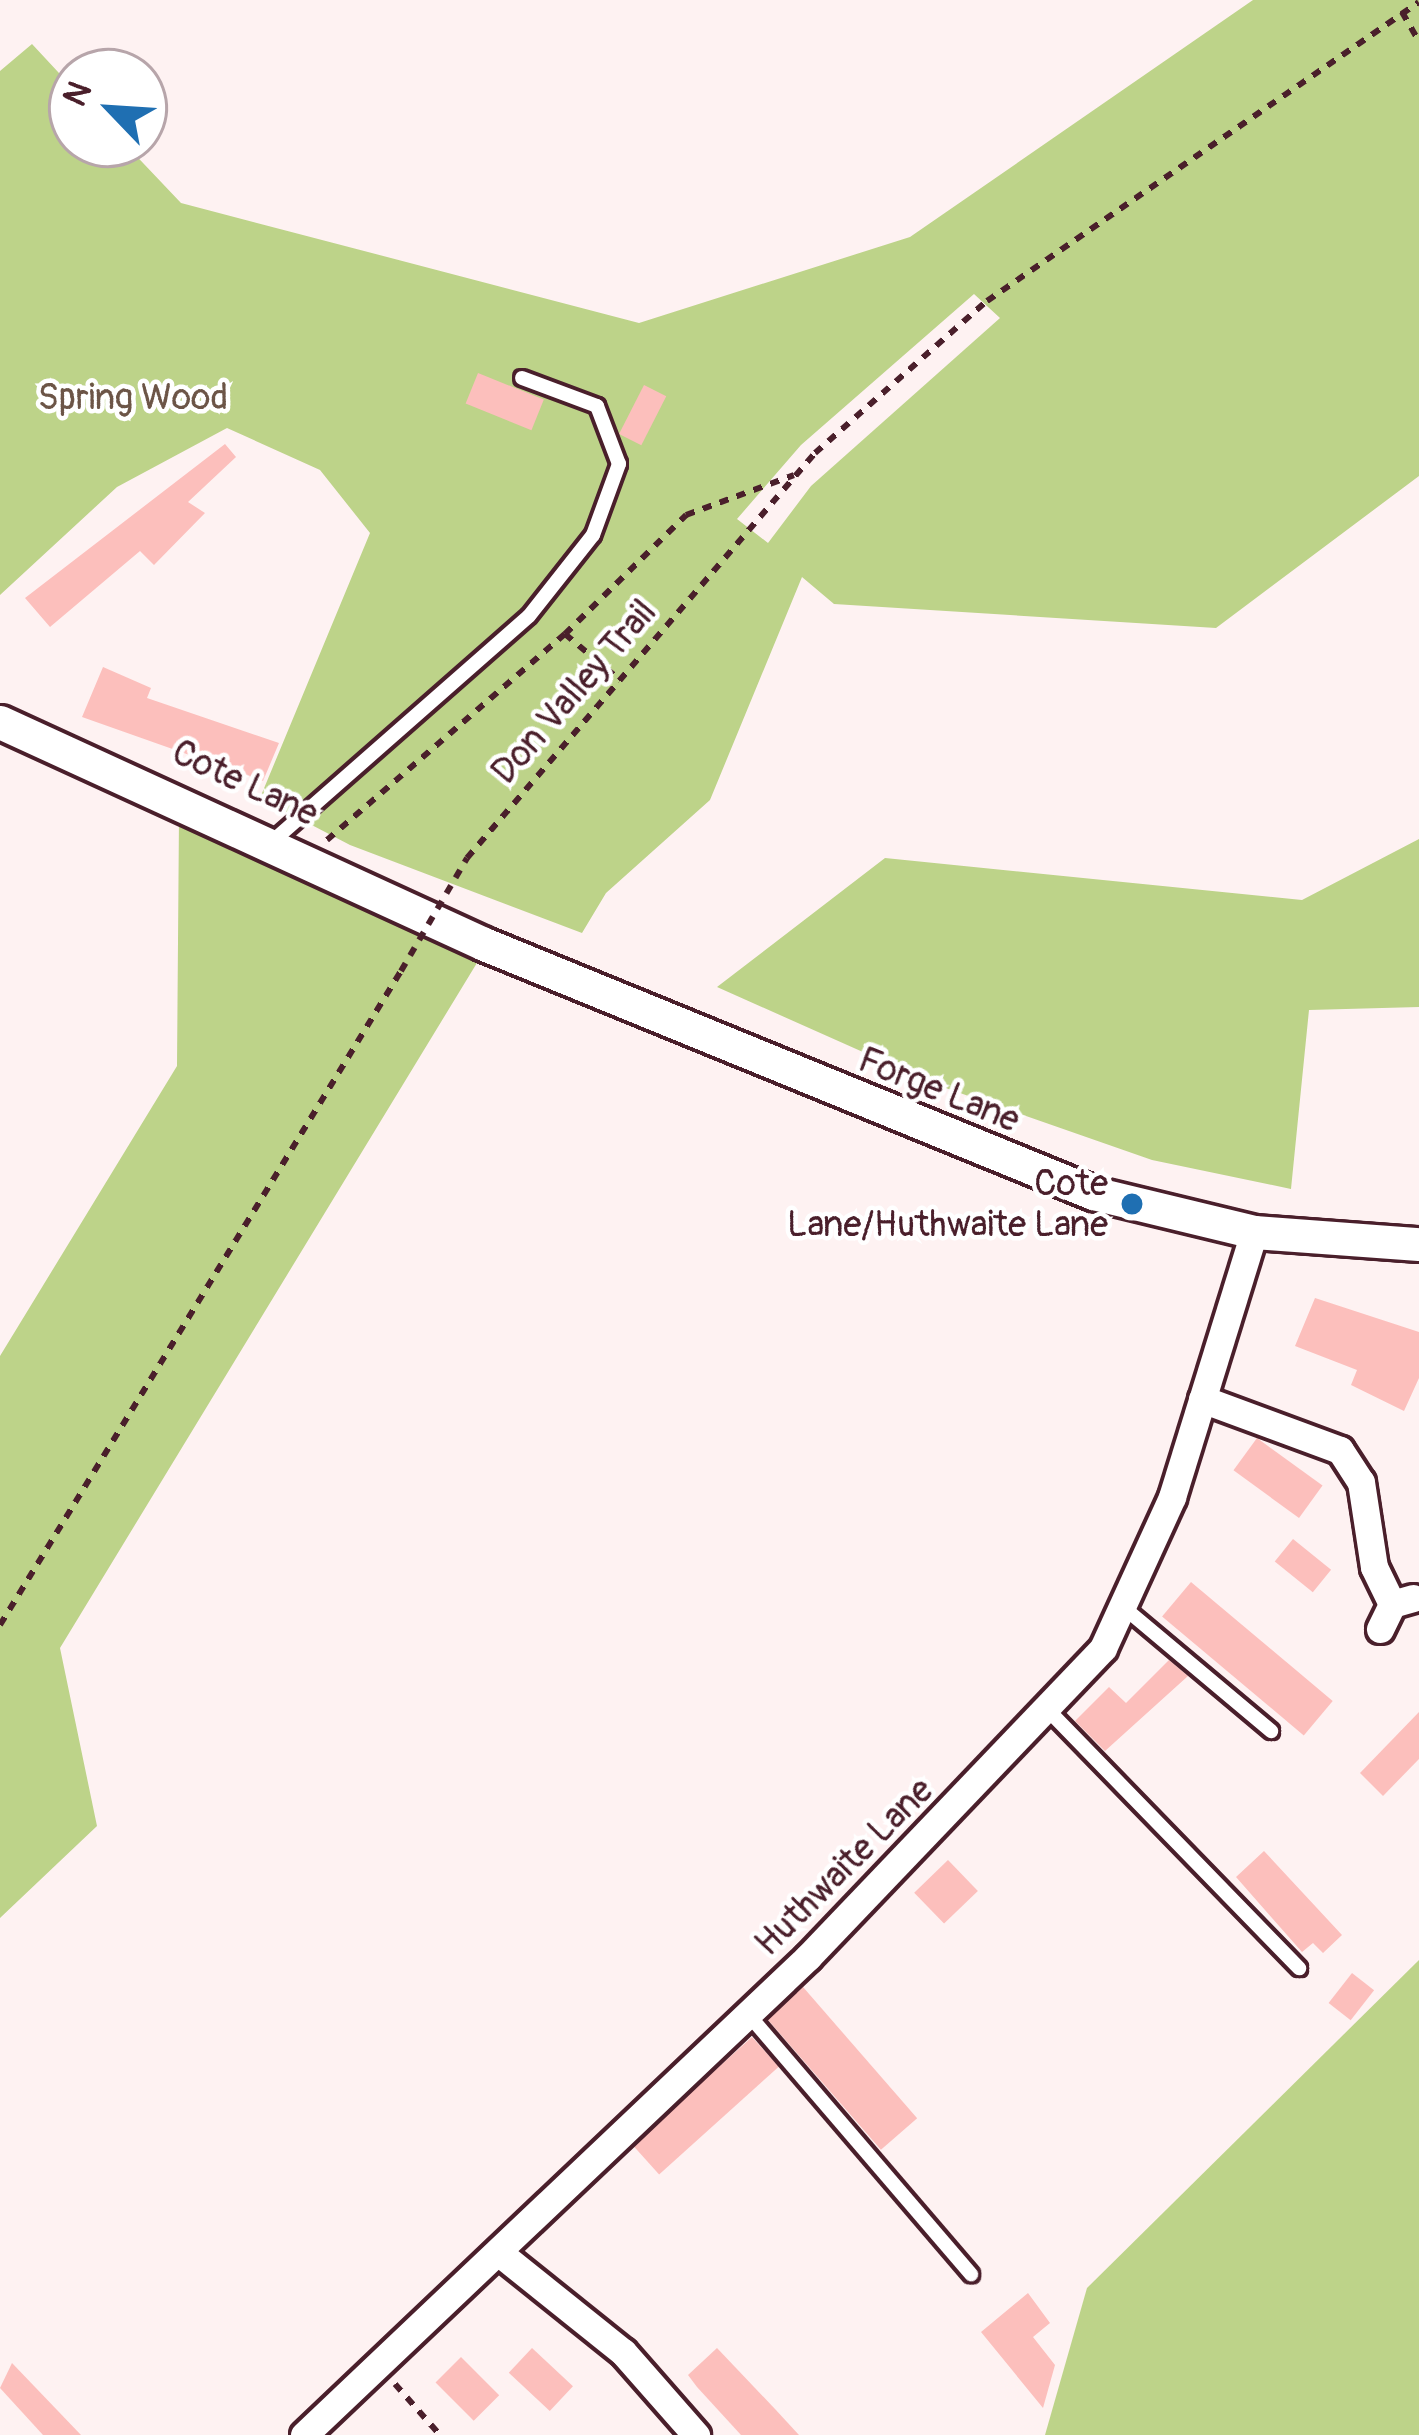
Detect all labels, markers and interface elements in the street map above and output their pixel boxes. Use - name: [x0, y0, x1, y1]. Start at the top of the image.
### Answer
- north arrow: [48, 48, 168, 168]
- text: N: [54, 75, 101, 113]
- park label: Spring Wood: [38, 376, 228, 420]
- street label: Don Valley Trail: [482, 591, 666, 793]
- street label: Cote Lane: [165, 731, 325, 835]
- street label: Forge Lane: [852, 1038, 1026, 1142]
- place label: Cote Lane/Huthwaite Lane: [787, 1161, 1108, 1246]
- marker: Cote Lane/Huthwaite Lane: [1119, 1191, 1145, 1217]
- street label: Huthwaite Lane: [746, 1769, 942, 1965]

